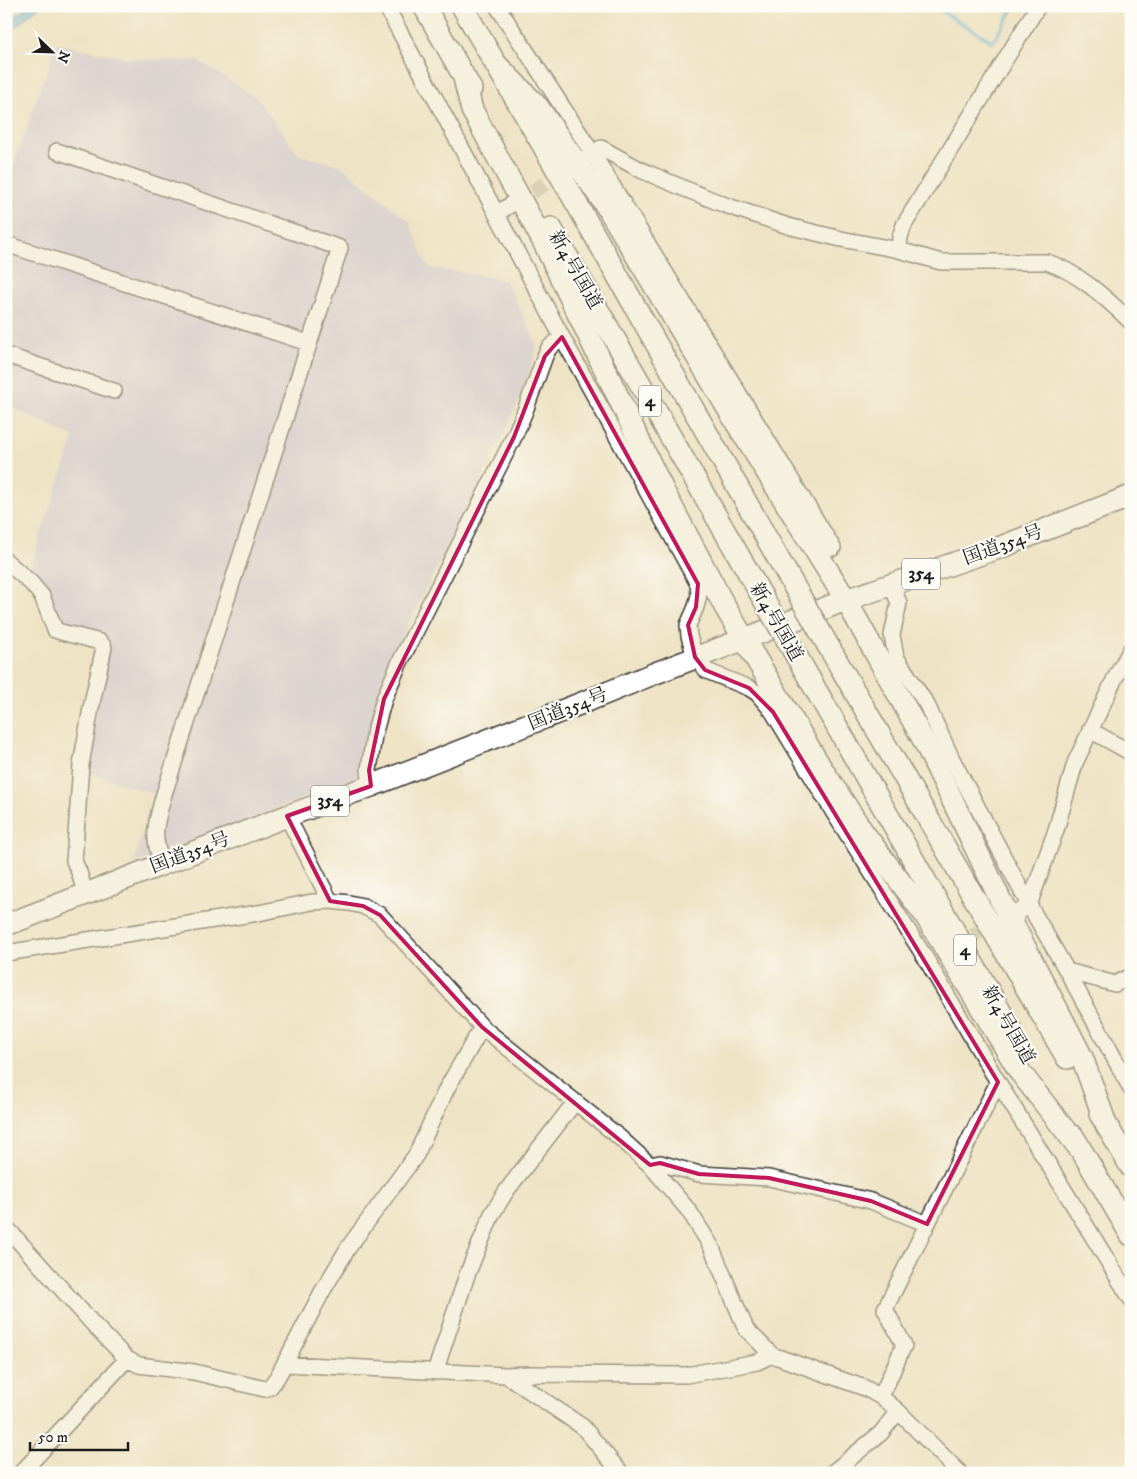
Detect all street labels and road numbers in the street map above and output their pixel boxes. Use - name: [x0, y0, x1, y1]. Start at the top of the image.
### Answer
- street label: 新4号国道: [543, 227, 607, 313]
- road number: 4: [639, 386, 661, 416]
- street label: 国道354号: [960, 520, 1046, 570]
- road number: 354: [902, 558, 940, 590]
- street label: 新4号国道: [744, 579, 808, 665]
- street label: 国道354号: [525, 683, 611, 735]
- road number: 354: [311, 786, 349, 816]
- street label: 国道354号: [147, 827, 233, 879]
- road number: 4: [954, 934, 976, 966]
- street label: 新4号国道: [976, 982, 1040, 1068]

